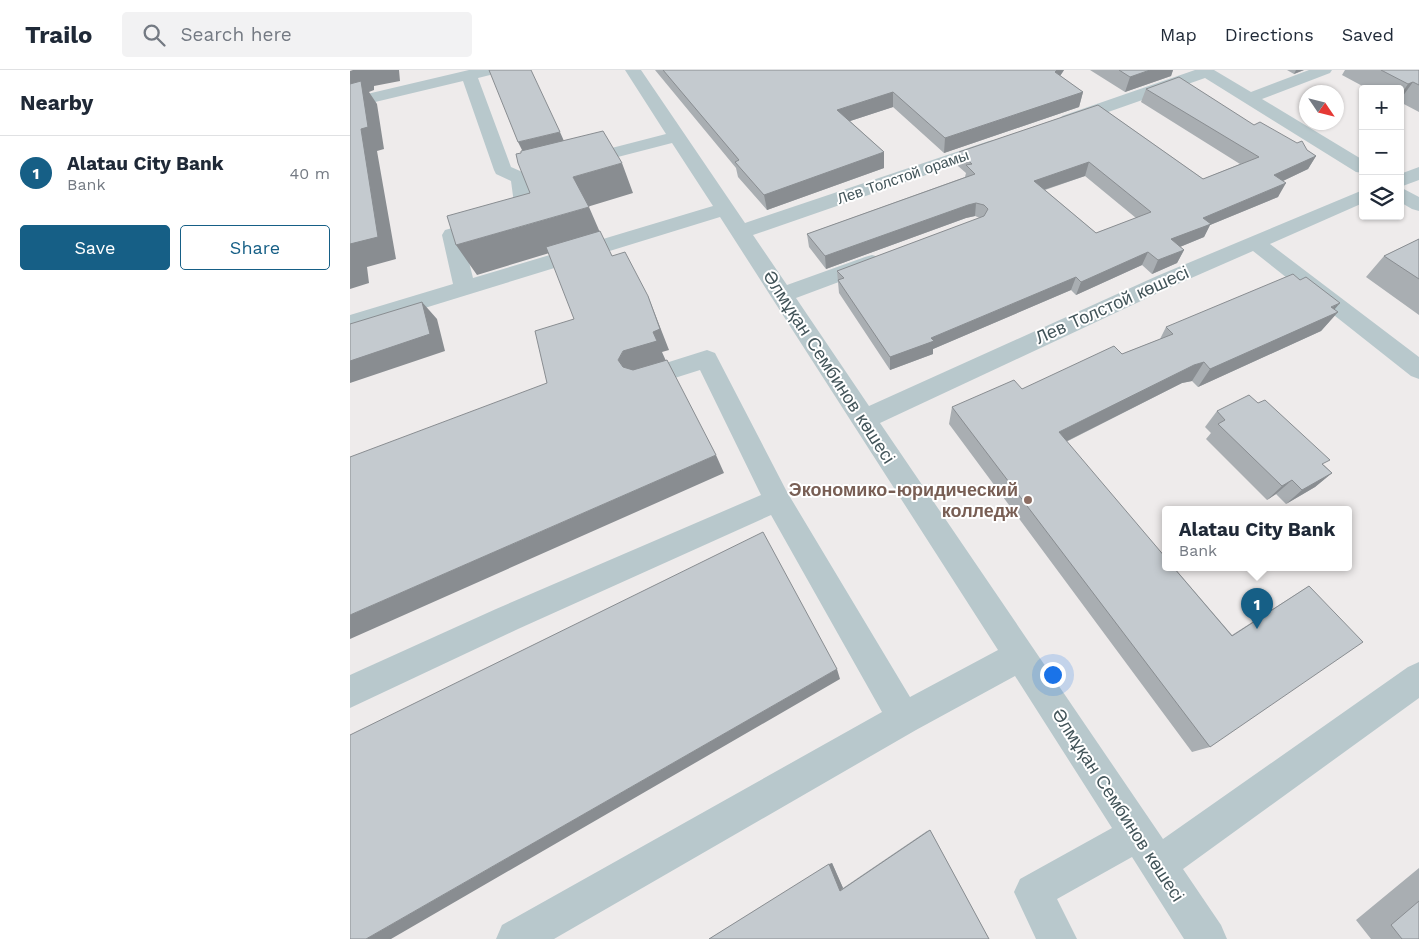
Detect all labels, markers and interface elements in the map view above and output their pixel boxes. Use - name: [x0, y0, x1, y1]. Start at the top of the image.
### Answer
- search box: [122, 12, 472, 57]
- text: Trailo: [25, 21, 92, 49]
- icon: search: [140, 21, 168, 49]
- text: Search here: [180, 23, 292, 46]
- text: Map: [1160, 24, 1197, 45]
- text: Directions: [1225, 24, 1314, 45]
- text: Saved: [1342, 24, 1394, 45]
- north arrow: [1299, 85, 1344, 130]
- map controls: [1359, 85, 1404, 220]
- button: +: [1359, 85, 1404, 130]
- text: Nearby: [20, 90, 93, 115]
- button: −: [1359, 130, 1404, 175]
- street label: Лев Толстой орамы: [835, 146, 971, 208]
- text: Alatau City Bank: [67, 152, 224, 175]
- text: 1: [33, 164, 39, 183]
- text: 40 m: [290, 164, 330, 183]
- text: Bank: [67, 175, 105, 194]
- button: layers: [1359, 175, 1404, 220]
- button: Save: [20, 225, 170, 270]
- button: Share: [180, 225, 330, 270]
- street label: Лев Толстой көшесі: [1032, 261, 1192, 348]
- street label: Әлмұқан Сембинов көшесі: [759, 266, 900, 467]
- place label: Экономико-юридический колледж: [789, 479, 1018, 521]
- marker: Экономико-юридический колледж: [1022, 494, 1034, 506]
- popup: [1162, 506, 1352, 571]
- text: Alatau City Bank: [1179, 518, 1335, 541]
- text: Bank: [1179, 541, 1217, 560]
- pin: 1: [1241, 588, 1273, 629]
- your location: [1040, 662, 1066, 688]
- street label: Әлмұқан Сембинов көшесі: [1048, 704, 1189, 905]

